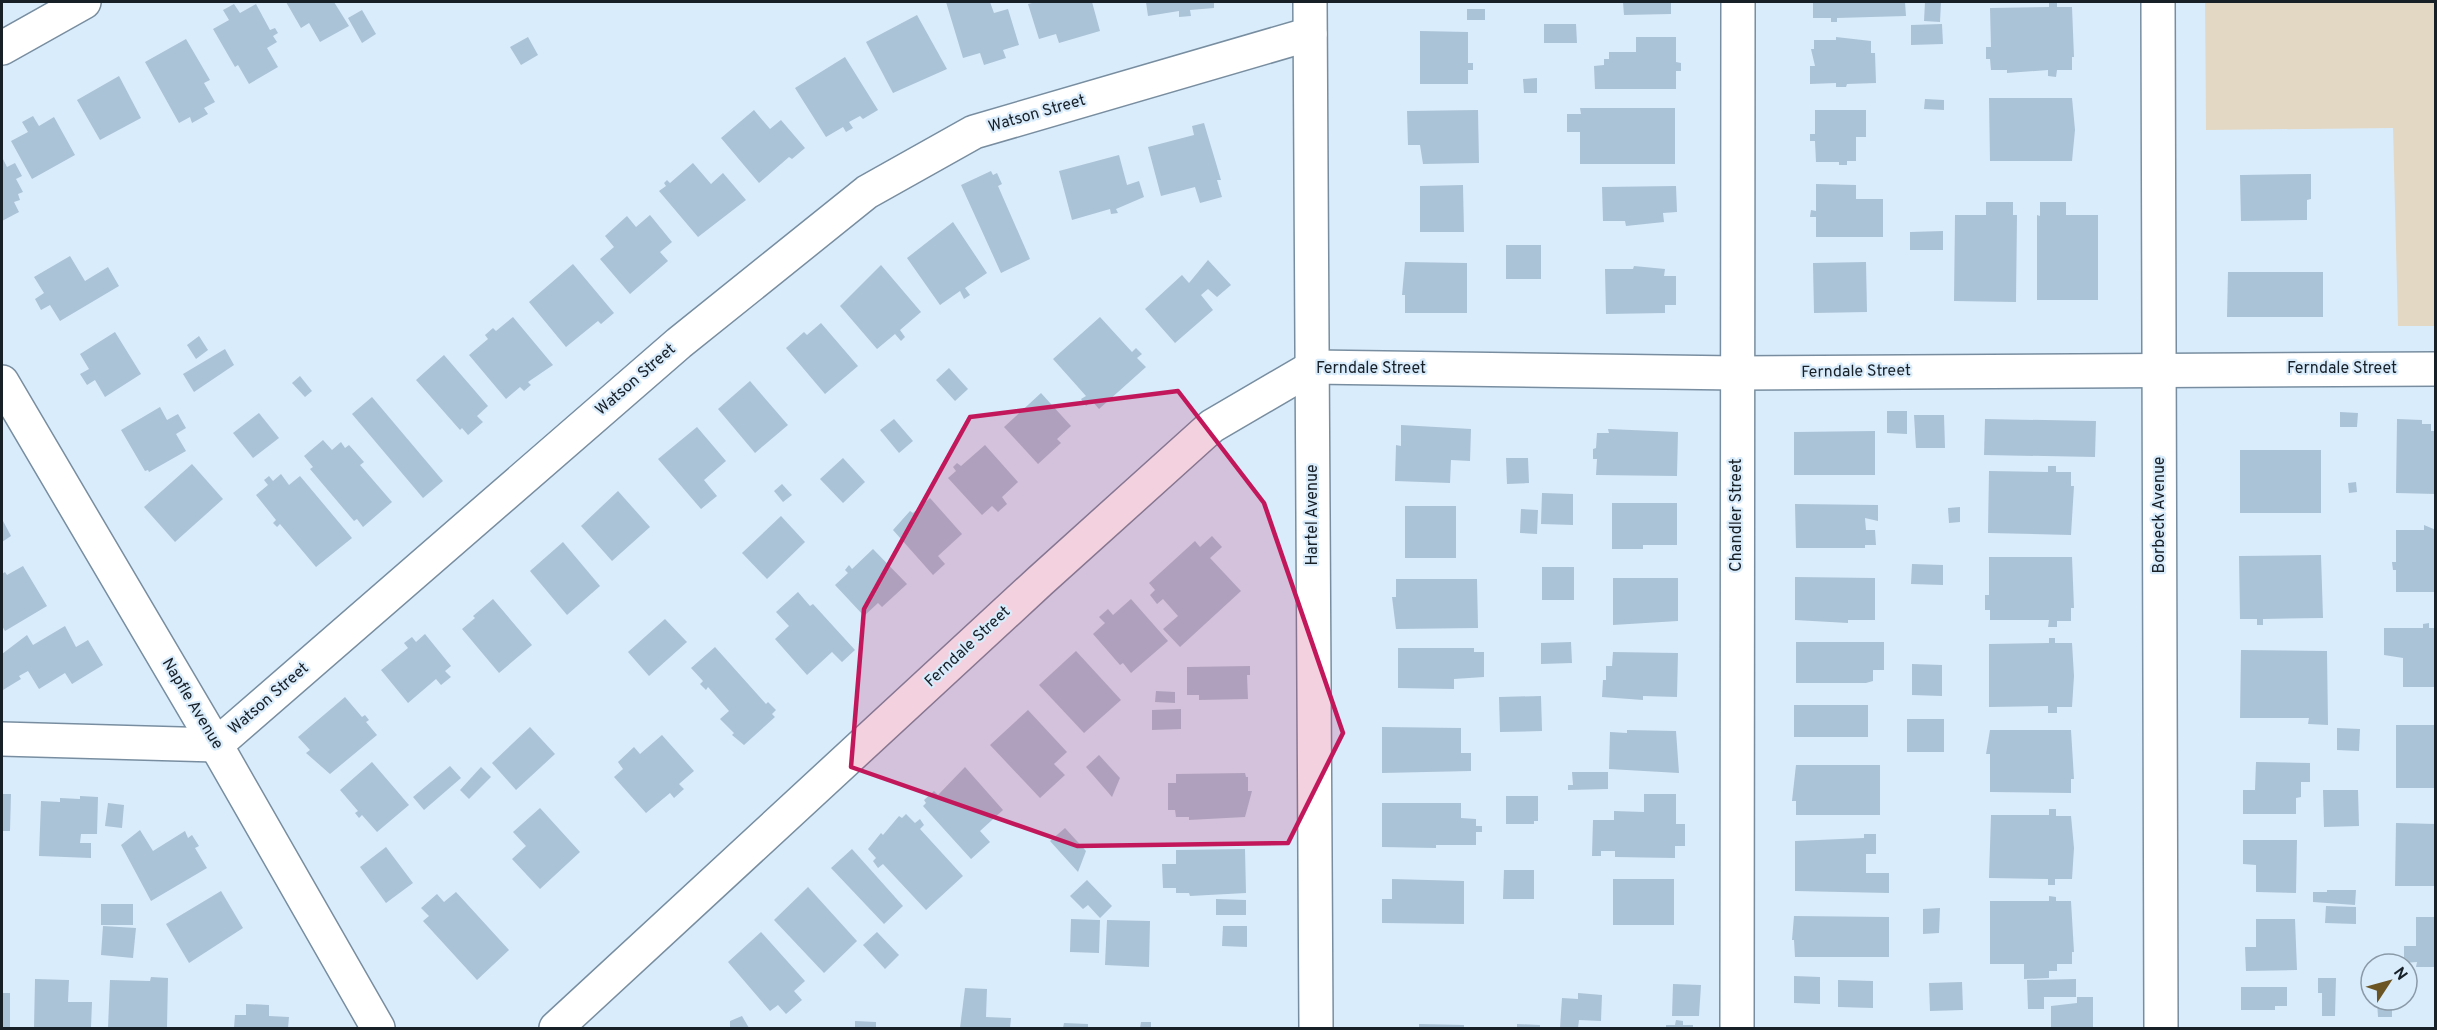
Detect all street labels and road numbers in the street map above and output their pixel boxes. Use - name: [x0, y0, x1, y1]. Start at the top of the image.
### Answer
- street label: Watson Street: [986, 91, 1088, 137]
- street label: Watson Street: [592, 340, 680, 420]
- street label: Ferndale Street: [1316, 359, 1426, 379]
- street label: Ferndale Street: [2287, 359, 2397, 379]
- street label: Ferndale Street: [1801, 361, 1911, 383]
- street label: Borbeck Avenue: [2150, 457, 2170, 573]
- street label: Chandler Street: [1727, 458, 1747, 572]
- street label: Hartel Avenue: [1303, 464, 1323, 566]
- street label: Ferndale Street: [921, 602, 1015, 692]
- street label: Napfle Avenue: [157, 655, 227, 753]
- street label: Watson Street: [225, 659, 313, 739]

